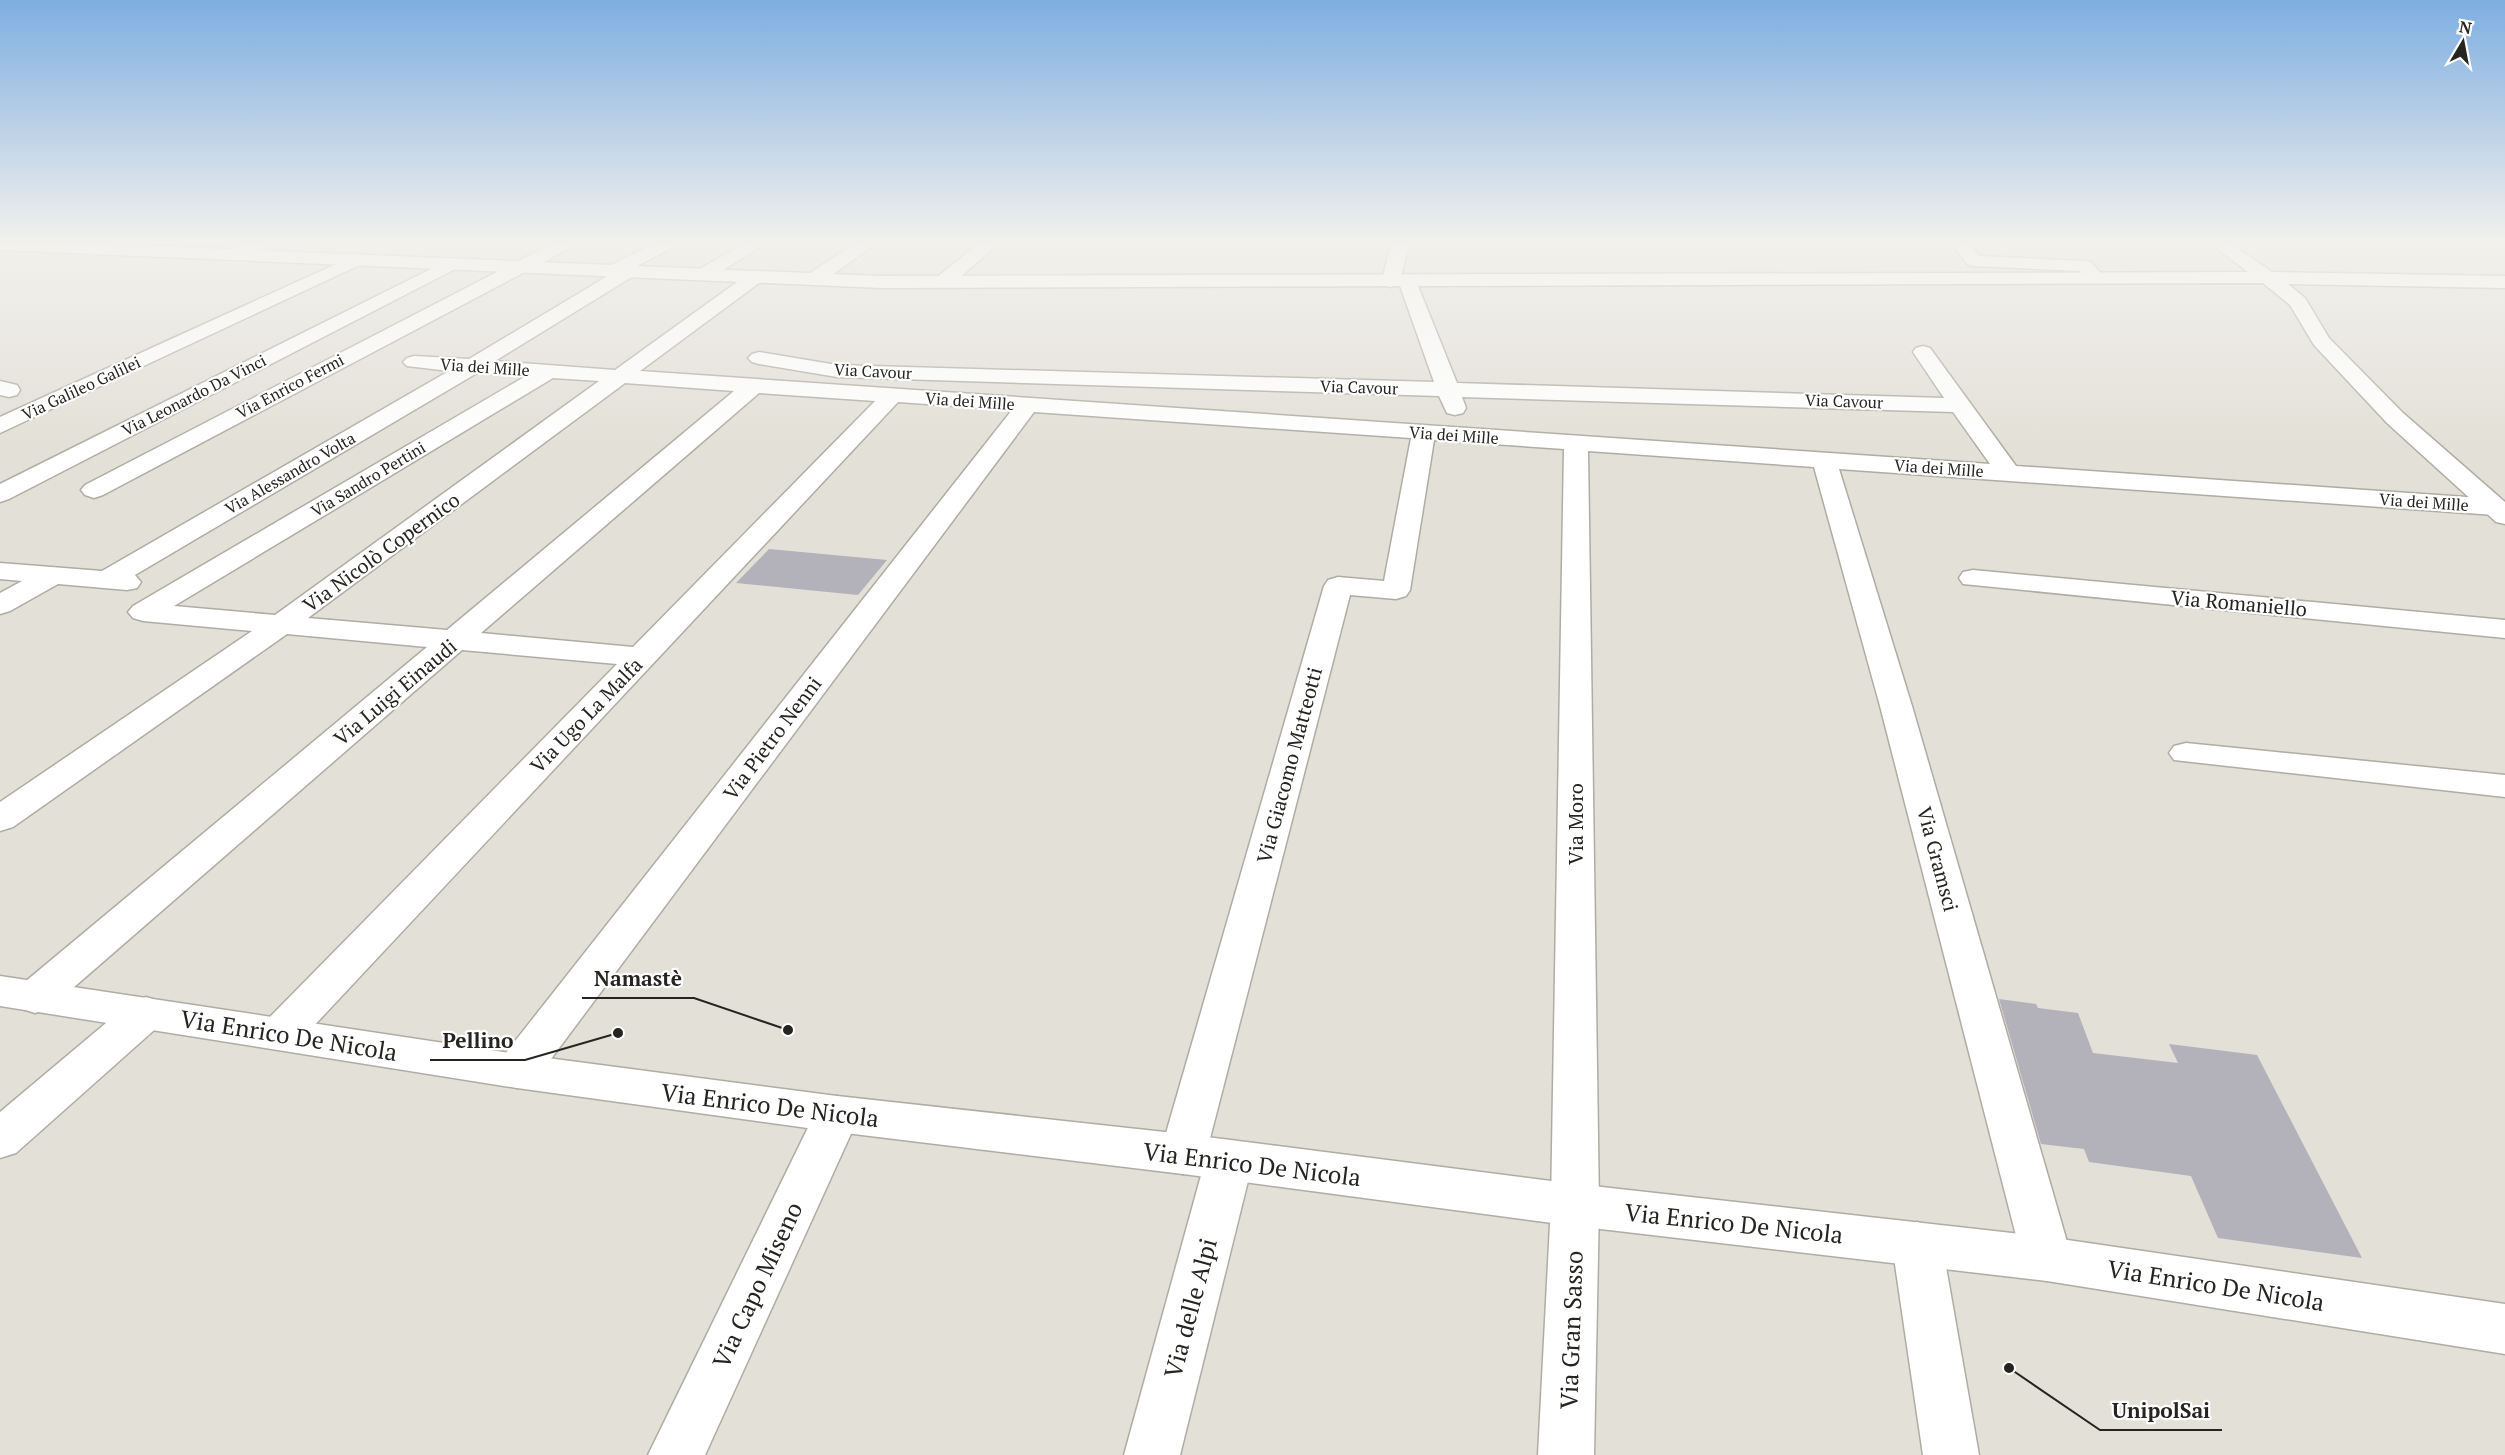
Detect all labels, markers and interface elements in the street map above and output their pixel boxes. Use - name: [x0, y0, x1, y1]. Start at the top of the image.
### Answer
- north arrow: [2433, 12, 2493, 72]
- text: N: [2458, 15, 2473, 39]
- street label: Via Enrico Fermi: [232, 348, 348, 424]
- street label: Via Leonardo Da Vinci: [118, 349, 270, 441]
- street label: Via Galileo Galilei: [18, 351, 144, 425]
- street label: Via dei Mille: [439, 353, 531, 381]
- street label: Via Cavour: [833, 358, 913, 384]
- street label: Via Cavour: [1320, 375, 1399, 399]
- street label: Via dei Mille: [924, 387, 1016, 415]
- street label: Via Cavour: [1805, 389, 1884, 413]
- street label: Via dei Mille: [1408, 421, 1500, 449]
- street label: Via Alessandro Volta: [221, 427, 359, 519]
- street label: Via Sandro Pertini: [307, 436, 430, 522]
- street label: Via dei Mille: [1893, 454, 1985, 482]
- street label: Via Nicolò Copernico: [297, 486, 465, 618]
- street label: Via dei Mille: [2378, 488, 2470, 516]
- street label: Via Romaniello: [2170, 584, 2308, 622]
- street label: Via Luigi Einaudi: [328, 633, 462, 751]
- street label: Via Ugo La Malfa: [524, 651, 648, 779]
- street label: Via Giacomo Matteotti: [1250, 664, 1328, 866]
- street label: Via Pietro Nenni: [717, 671, 827, 805]
- street label: Via Moro: [1562, 783, 1589, 865]
- street label: Via Gramsci: [1911, 804, 1965, 914]
- callout: Namastè: [582, 959, 694, 998]
- text: Namastè: [594, 964, 682, 992]
- street label: Via Enrico De Nicola: [178, 1002, 400, 1068]
- callout: Pellino: [430, 1021, 525, 1060]
- text: Pellino: [442, 1026, 514, 1054]
- street label: Via Enrico De Nicola: [659, 1076, 881, 1134]
- street label: Via Enrico De Nicola: [1141, 1135, 1363, 1193]
- street label: Via Enrico De Nicola: [1623, 1196, 1845, 1250]
- street label: Via Capo Miseno: [704, 1197, 810, 1373]
- street label: Via delle Alpi: [1156, 1235, 1224, 1381]
- street label: Via Gran Sasso: [1552, 1250, 1590, 1410]
- street label: Via Enrico De Nicola: [2105, 1252, 2327, 1318]
- callout: UnipolSai: [2100, 1391, 2222, 1430]
- text: UnipolSai: [2112, 1396, 2210, 1424]

